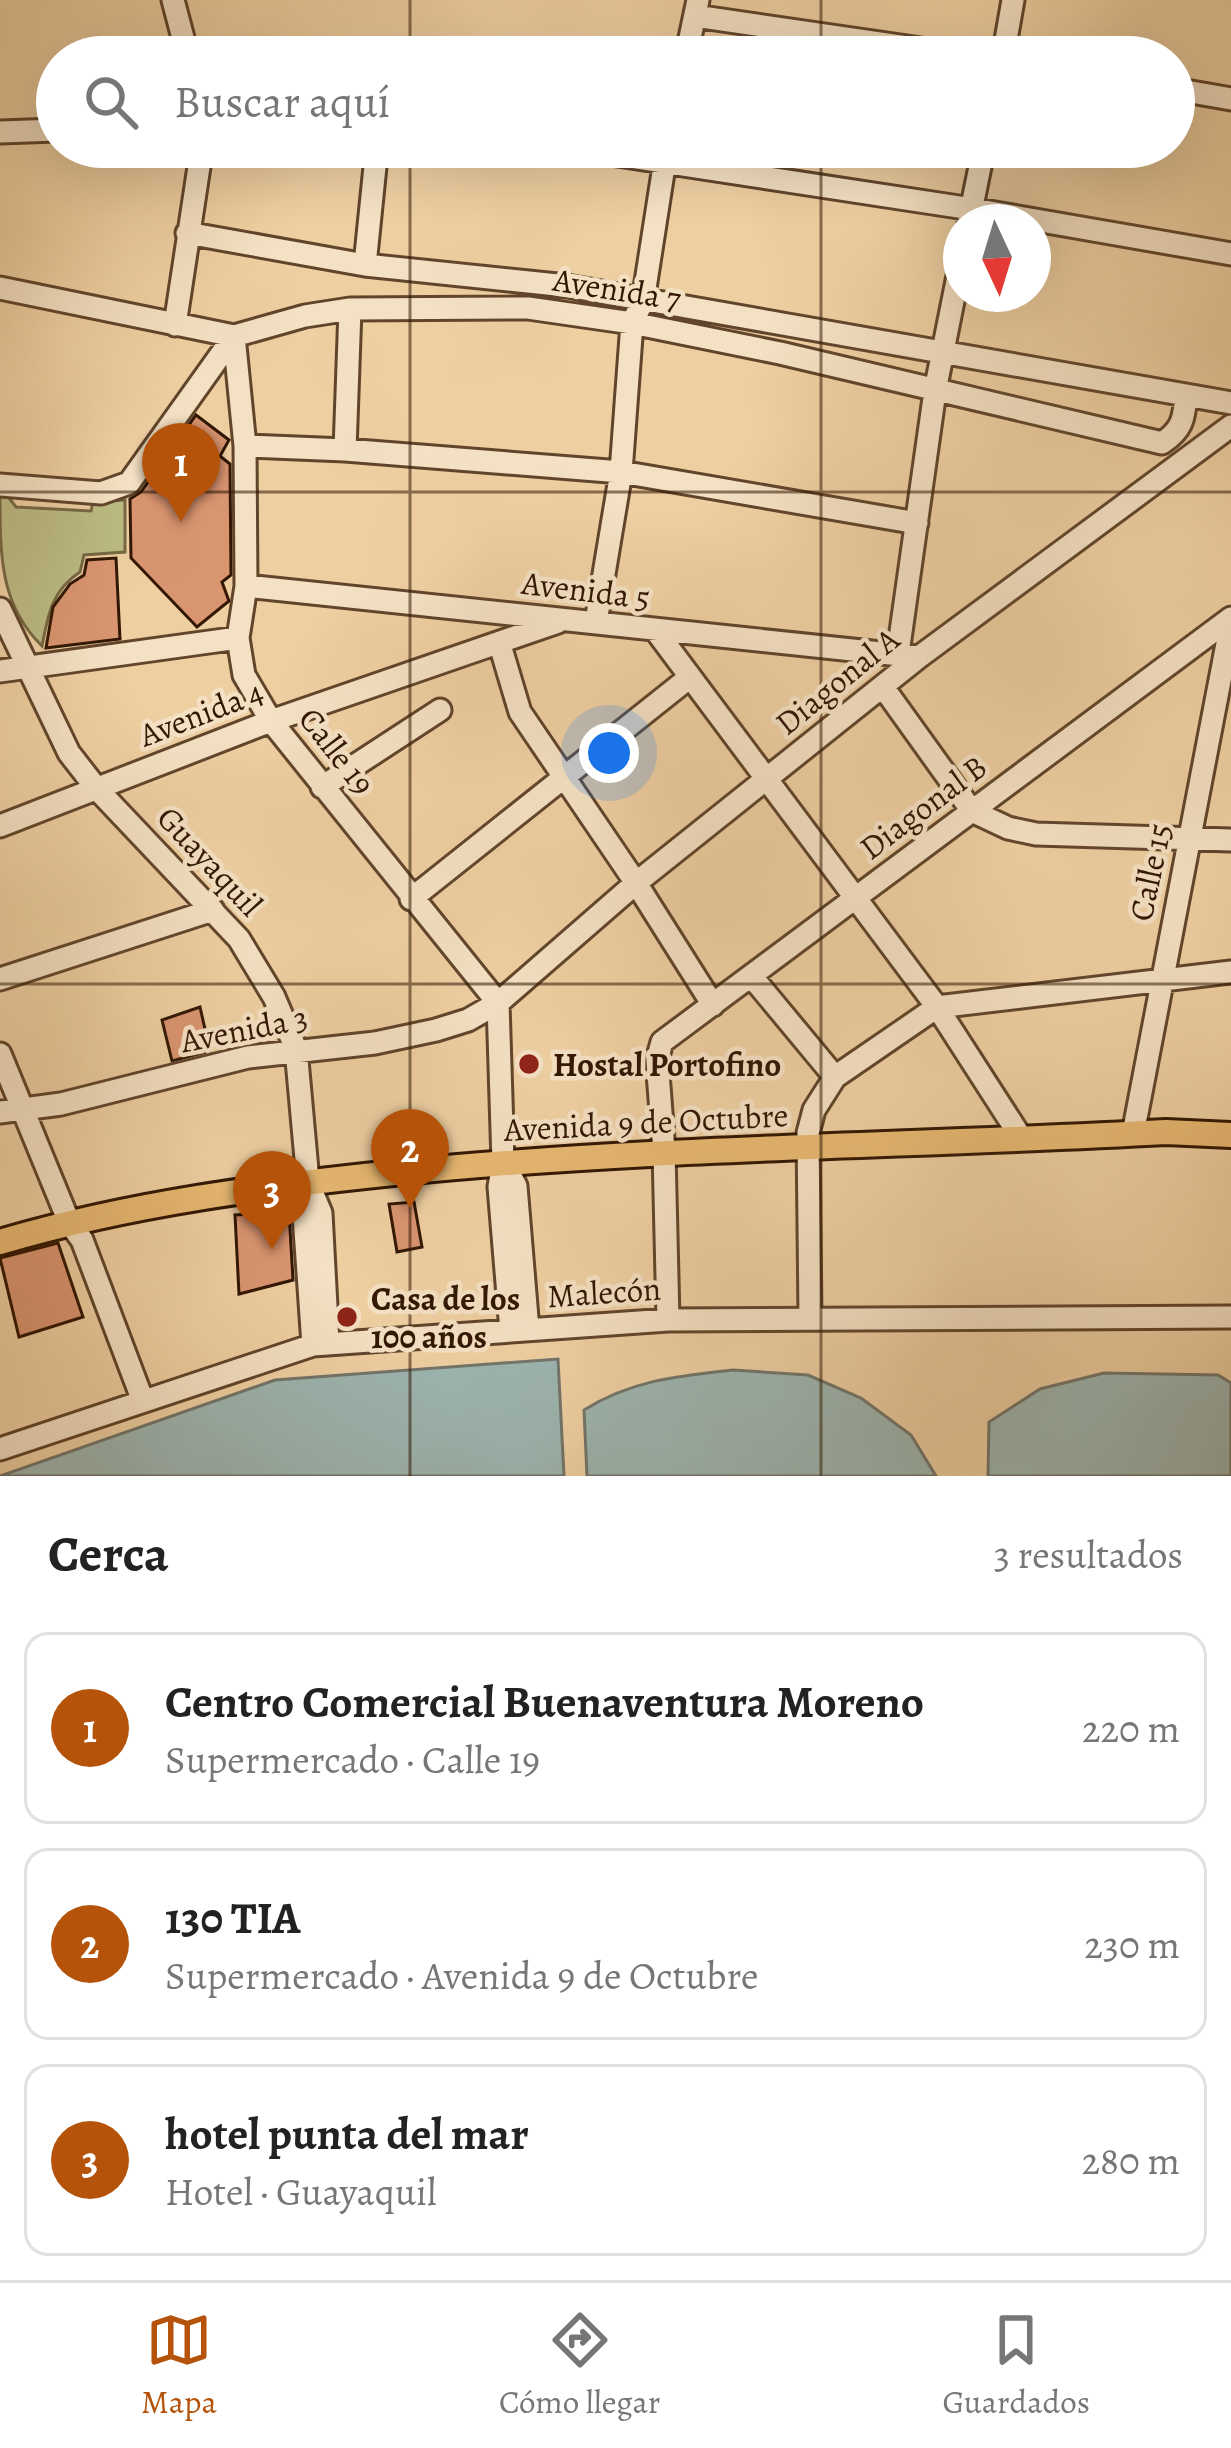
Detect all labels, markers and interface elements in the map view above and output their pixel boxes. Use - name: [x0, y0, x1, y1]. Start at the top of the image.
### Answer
- search box: [36, 36, 1195, 168]
- icon: search: [78, 69, 144, 135]
- text: Buscar aquí: [174, 71, 390, 133]
- north arrow: [943, 204, 1051, 312]
- street label: Avenida 7: [549, 257, 684, 321]
- pin: 1: [142, 423, 220, 522]
- street label: Avenida 5: [518, 560, 653, 620]
- street label: Diagonal A: [765, 616, 909, 745]
- street label: Avenida 4: [132, 669, 270, 758]
- street label: Calle 19: [289, 698, 385, 804]
- your location: [579, 723, 639, 783]
- street label: Diagonal B: [850, 744, 996, 870]
- street label: Guayaquil: [147, 796, 273, 926]
- street label: Calle 15: [1118, 819, 1182, 925]
- street label: Avenida 3: [176, 995, 311, 1064]
- place label: Hostal Portofino: [553, 1042, 781, 1087]
- marker: Hostal Portofino: [516, 1051, 542, 1077]
- street label: Avenida 9 de Octubre: [502, 1092, 789, 1152]
- pin: 2: [371, 1109, 449, 1208]
- pin: 3: [233, 1151, 311, 1250]
- street label: Malecón: [546, 1266, 662, 1318]
- place label: Casa de los 100 años: [371, 1276, 520, 1359]
- marker: Casa de los 100 años: [334, 1304, 360, 1330]
- text: Cerca: [48, 1519, 169, 1589]
- text: 3 resultados: [994, 1528, 1183, 1581]
- text: Centro Comercial Buenaventura Moreno: [165, 1671, 924, 1733]
- text: 1: [83, 1702, 97, 1755]
- text: 220 m: [1082, 1702, 1180, 1755]
- text: Supermercado · Calle 19: [165, 1733, 540, 1786]
- text: 130 TIA: [165, 1887, 300, 1949]
- text: 2: [81, 1918, 99, 1971]
- text: 230 m: [1084, 1918, 1180, 1971]
- text: Supermercado · Avenida 9 de Octubre: [165, 1949, 758, 2002]
- text: hotel punta del mar: [165, 2103, 529, 2165]
- text: 3: [82, 2134, 98, 2187]
- text: 280 m: [1082, 2134, 1180, 2187]
- text: Hotel · Guayaquil: [165, 2165, 437, 2218]
- tab: Mapa: [141, 2307, 217, 2424]
- tab: Cómo llegar: [499, 2307, 660, 2424]
- tab: Guardados: [943, 2307, 1090, 2424]

